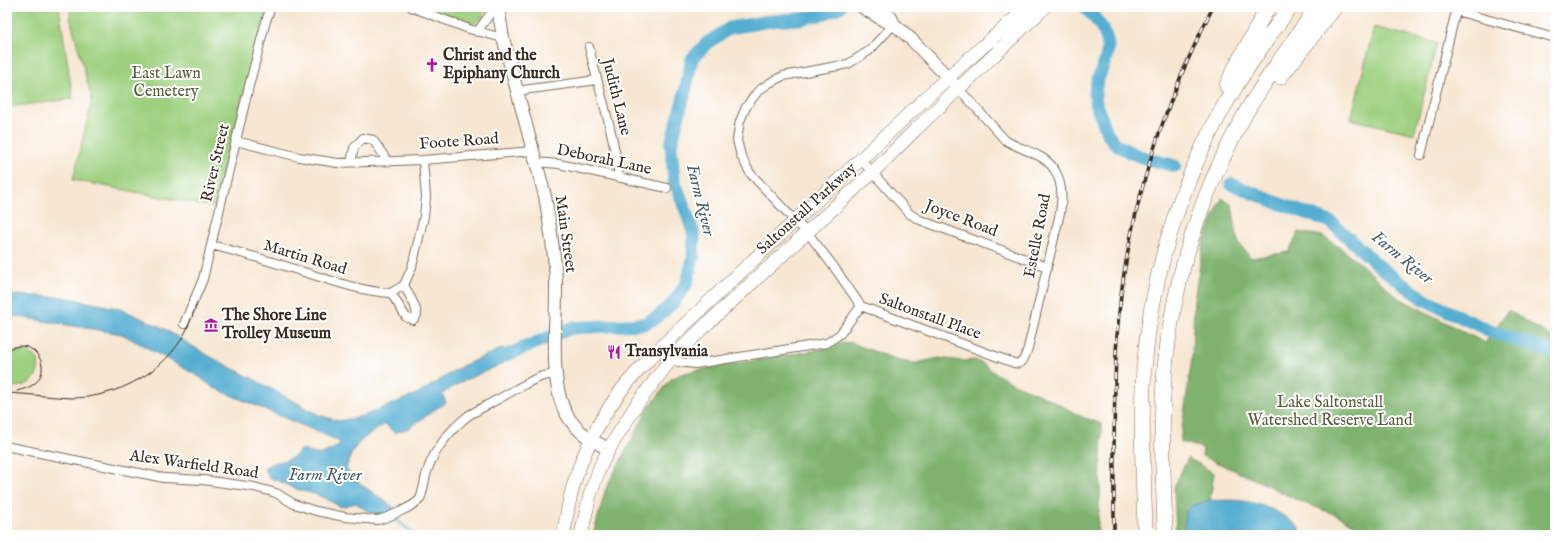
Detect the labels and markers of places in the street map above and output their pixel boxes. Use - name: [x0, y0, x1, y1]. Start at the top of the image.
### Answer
- place label: Christ and the Epiphany Church: [443, 46, 561, 84]
- church icon: Christ and the Epiphany Church: [424, 57, 440, 73]
- place label: The Shore Line Trolley Museum: [221, 306, 332, 344]
- museum icon: The Shore Line Trolley Museum: [203, 317, 219, 333]
- place label: Transylvania: [624, 342, 709, 362]
- restaurant icon: Transylvania: [606, 344, 622, 360]

